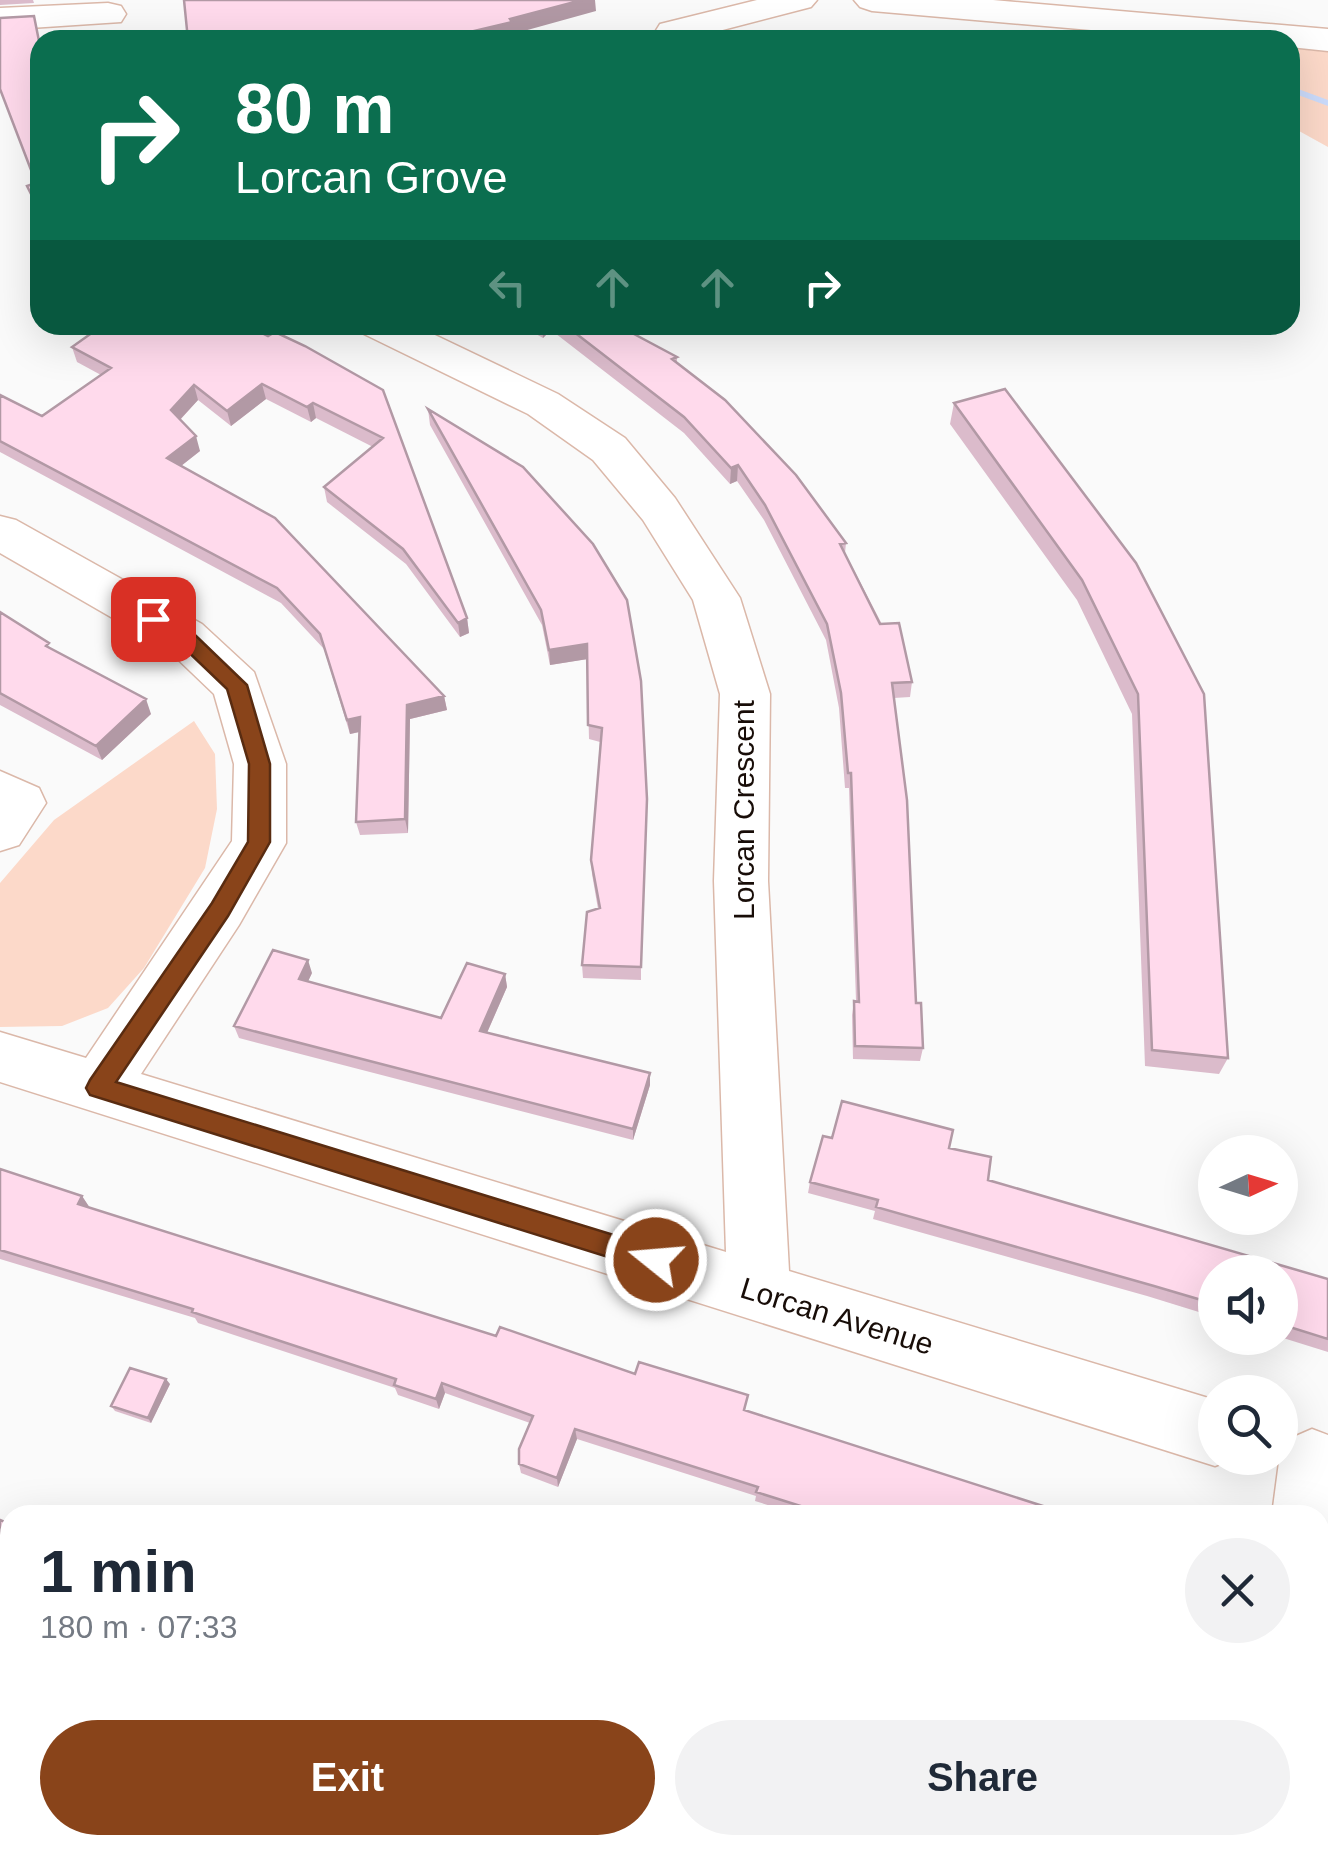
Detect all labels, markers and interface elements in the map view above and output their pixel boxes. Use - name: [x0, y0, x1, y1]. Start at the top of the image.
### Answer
- icon: right: [70, 70, 200, 200]
- text: 80 m: [235, 70, 395, 148]
- text: Lorcan Grove: [235, 152, 508, 203]
- icon: left: [480, 260, 535, 315]
- icon: ahead: [585, 260, 640, 315]
- icon: ahead: [690, 260, 745, 315]
- icon: right: [795, 260, 850, 315]
- pin: [111, 577, 196, 662]
- icon: arrive: [126, 592, 181, 647]
- street label: Lorcan Crescent: [727, 699, 760, 920]
- north arrow: [1198, 1135, 1298, 1235]
- map controls: [1198, 1135, 1298, 1475]
- position arrow: [604, 1208, 708, 1312]
- button: sound: [1198, 1255, 1298, 1355]
- street label: Lorcan Avenue: [737, 1271, 937, 1361]
- button: search: [1198, 1375, 1298, 1475]
- text: 1 min: [40, 1538, 197, 1605]
- button: close: [1185, 1538, 1290, 1643]
- text: 180 m · 07:33: [40, 1609, 237, 1645]
- button: Exit: [40, 1720, 655, 1835]
- button: Share: [675, 1720, 1290, 1835]

